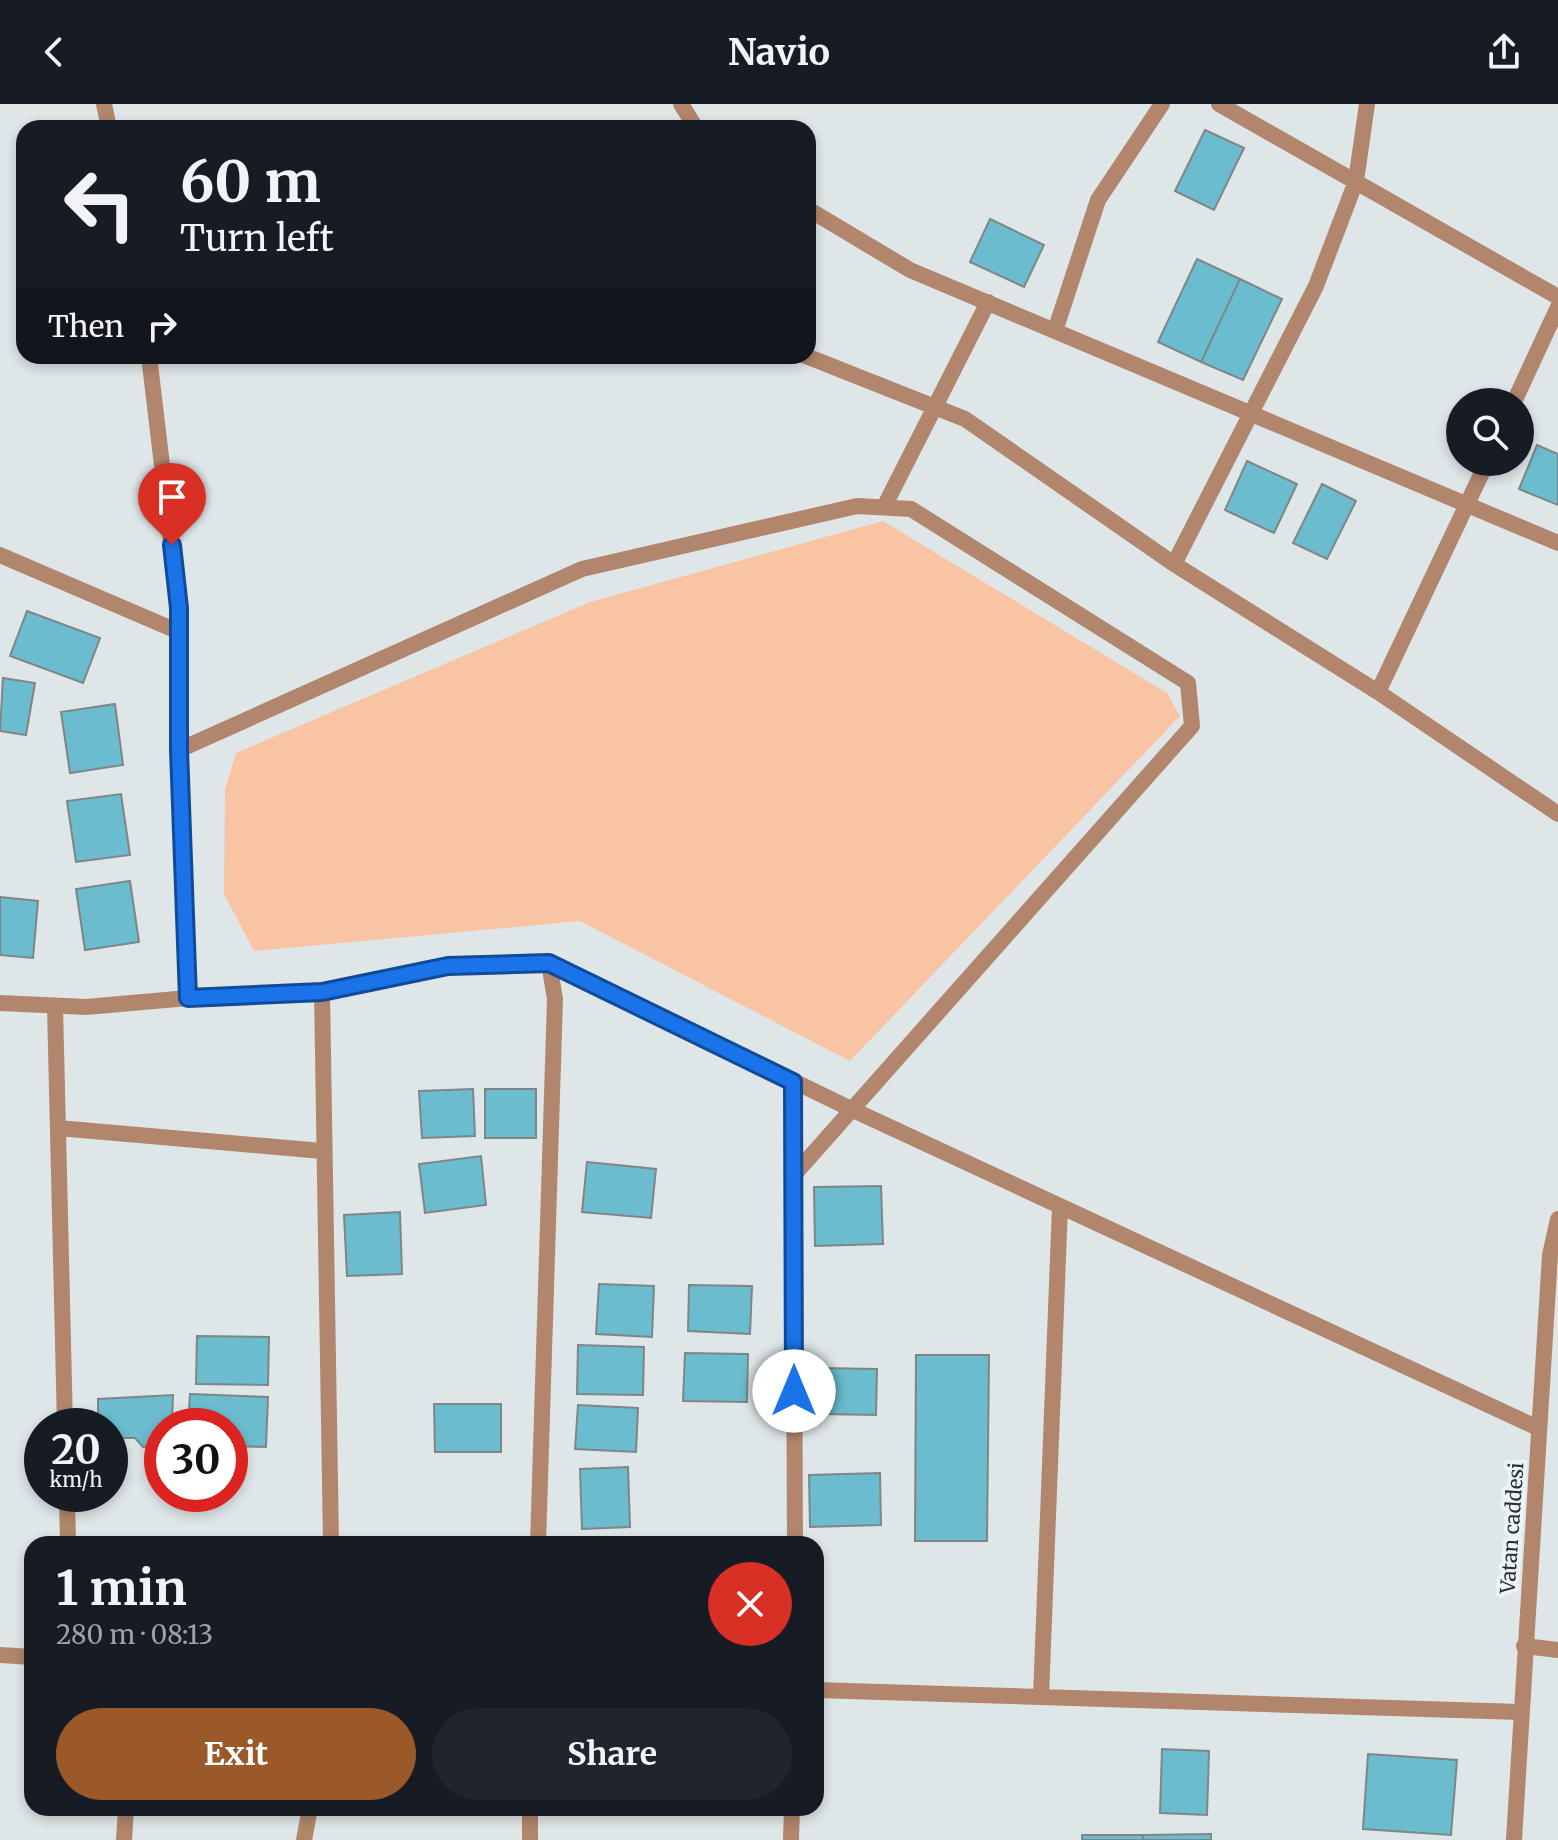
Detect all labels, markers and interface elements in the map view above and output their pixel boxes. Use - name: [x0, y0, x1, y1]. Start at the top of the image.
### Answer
- icon: back: [32, 30, 76, 74]
- text: Navio: [728, 30, 830, 75]
- icon: share: [1482, 30, 1526, 74]
- text: 60 m: [180, 147, 321, 217]
- icon: left: [48, 152, 152, 256]
- text: Turn left: [180, 216, 334, 261]
- icon: right: [140, 304, 184, 348]
- text: Then: [48, 307, 124, 345]
- map controls: [1446, 388, 1534, 476]
- button: search: [1446, 388, 1534, 476]
- pin: [138, 463, 206, 545]
- icon: arrive: [150, 475, 194, 519]
- position arrow: [752, 1349, 836, 1433]
- speed limit sign: 30: [144, 1408, 248, 1512]
- text: 20: [51, 1425, 101, 1475]
- street label: Vatan caddesi: [1494, 1462, 1529, 1595]
- text: km/h: [50, 1467, 102, 1492]
- text: 1 min: [56, 1558, 187, 1618]
- button: close: [708, 1562, 792, 1646]
- text: 280 m · 08:13: [56, 1618, 213, 1651]
- button: Exit: [56, 1708, 416, 1800]
- button: Share: [432, 1708, 792, 1800]

